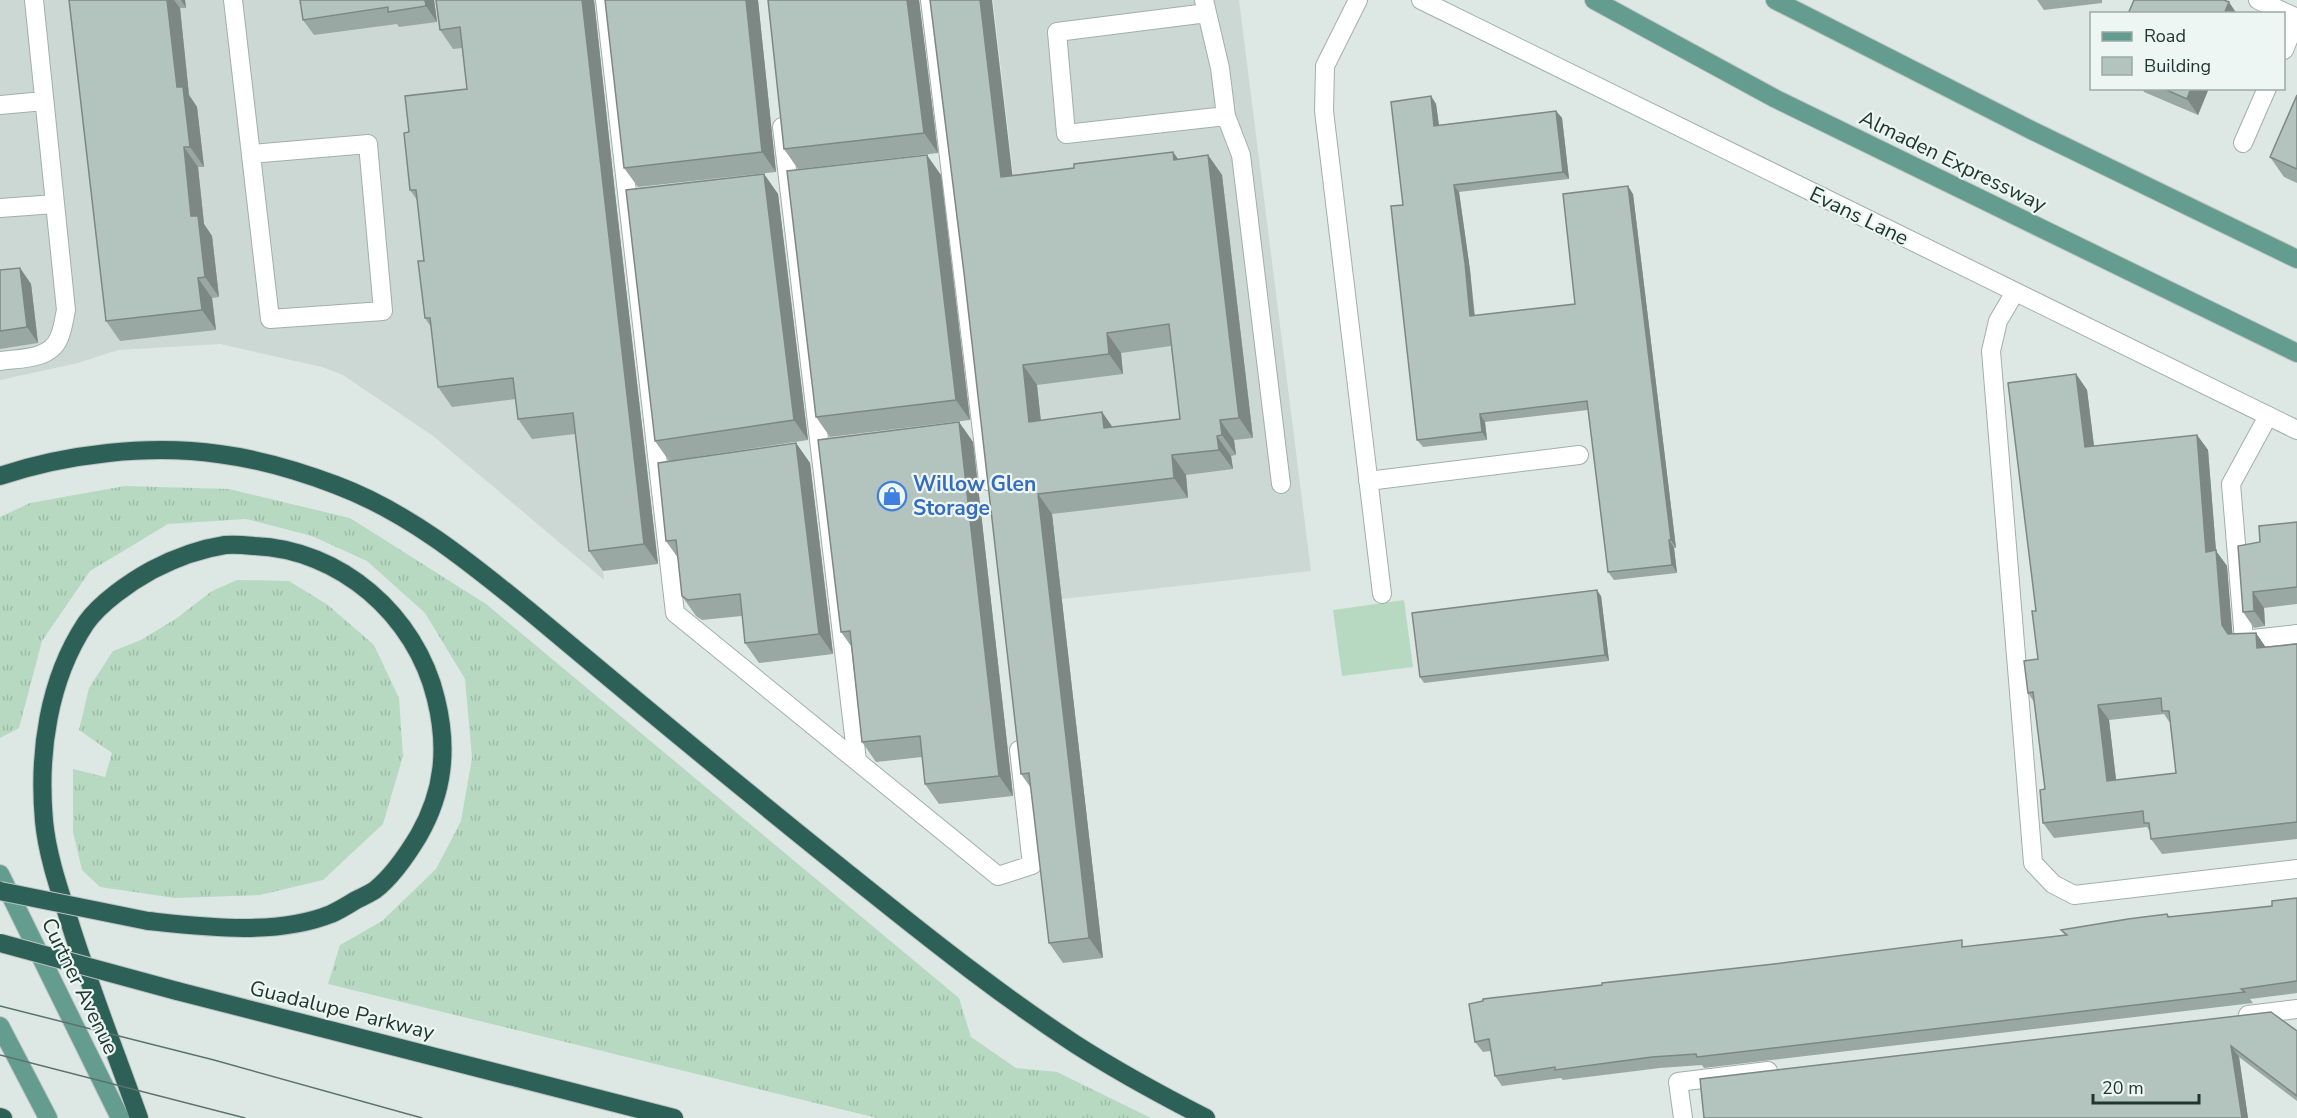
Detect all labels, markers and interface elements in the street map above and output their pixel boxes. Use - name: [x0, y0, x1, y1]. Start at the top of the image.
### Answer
- legend: [2090, 12, 2285, 90]
- text: Road: [2144, 24, 2186, 48]
- text: Building: [2144, 54, 2211, 78]
- street label: Almaden Expressway: [1855, 104, 2051, 219]
- street label: Evans Lane: [1805, 180, 1913, 252]
- place label: Willow Glen Storage: [913, 470, 1036, 522]
- shop icon: Willow Glen Storage: [876, 480, 908, 512]
- street label: Curtner Avenue: [35, 913, 125, 1059]
- street label: Guadalupe Parkway: [247, 974, 437, 1047]
- scale bar: [2093, 1067, 2200, 1105]
- text: 20 m: [2102, 1076, 2144, 1100]

